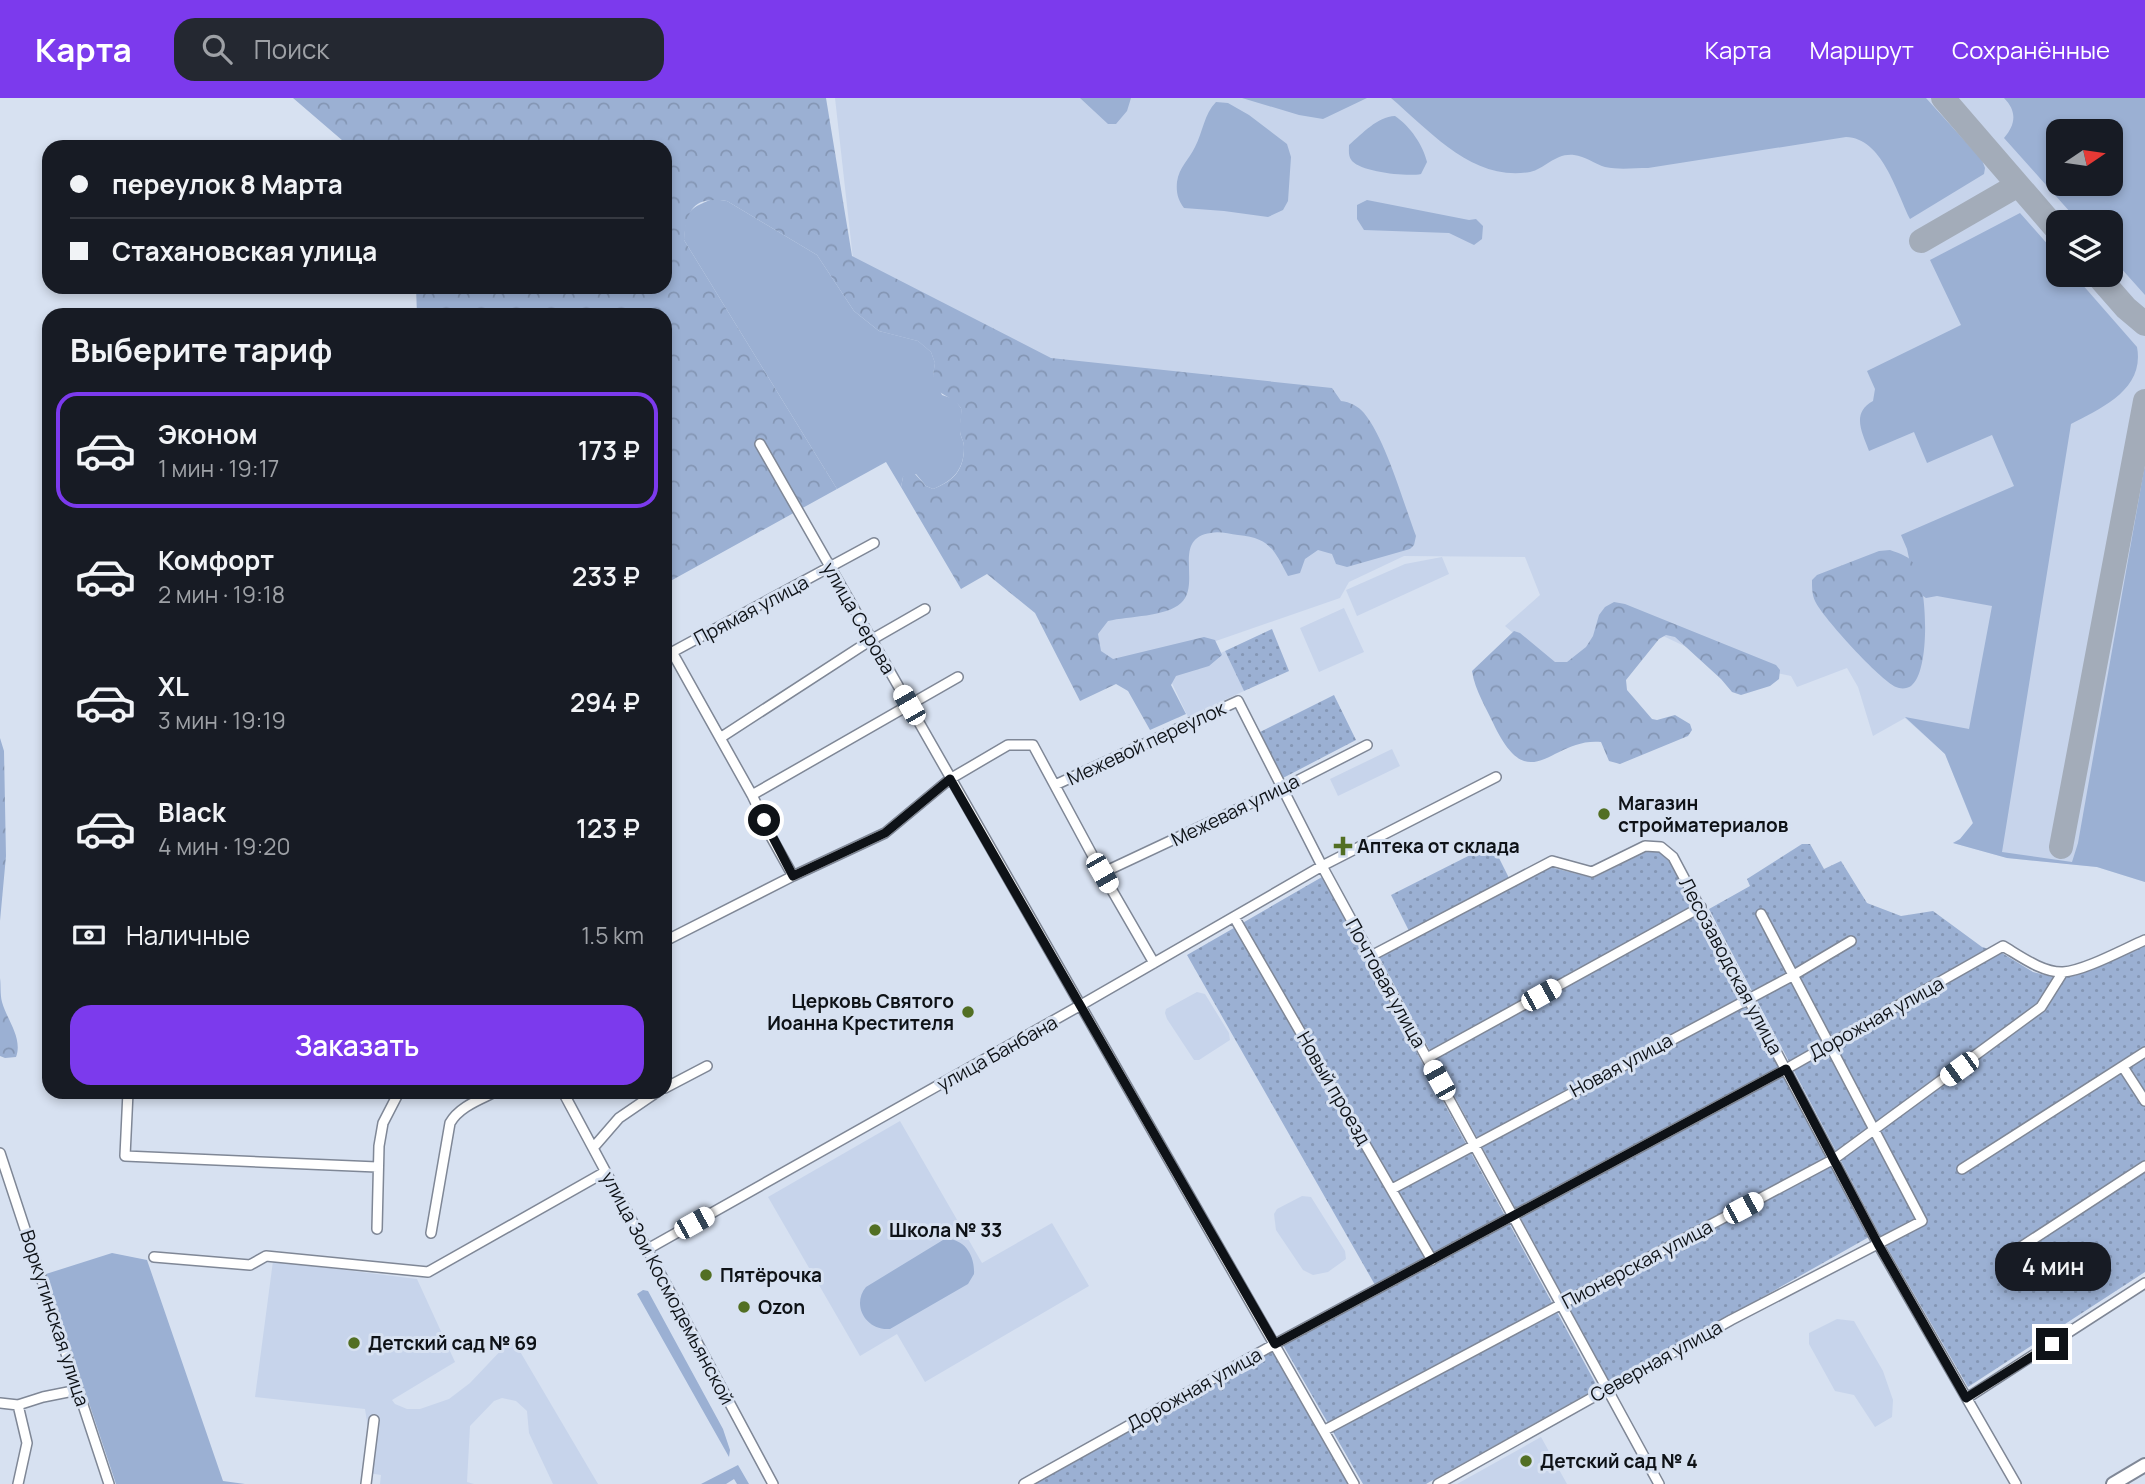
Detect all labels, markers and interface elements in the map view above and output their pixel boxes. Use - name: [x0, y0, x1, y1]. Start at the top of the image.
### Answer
- search box: [174, 18, 664, 81]
- text: Карта: [35, 27, 132, 72]
- icon: search: [198, 30, 236, 68]
- text: Поиск: [254, 31, 329, 67]
- text: Карта: [1705, 33, 1772, 66]
- text: Маршрут: [1810, 33, 1914, 66]
- text: Сохранённые: [1952, 33, 2110, 66]
- north arrow: [2046, 119, 2123, 196]
- map controls: [2046, 119, 2123, 287]
- text: переулок 8 Марта: [112, 166, 343, 202]
- button: layers: [2046, 210, 2123, 287]
- text: Стахановская улица: [112, 233, 377, 269]
- text: Выберите тариф: [70, 328, 332, 372]
- text: Эконом: [158, 416, 258, 452]
- icon: car: [74, 419, 137, 482]
- text: 173 ₽: [578, 432, 640, 468]
- text: 1 мин · 19:17: [158, 452, 279, 484]
- text: Комфорт: [158, 542, 274, 578]
- icon: car: [74, 545, 137, 608]
- street label: улица Серова: [816, 557, 902, 679]
- text: 233 ₽: [572, 558, 640, 594]
- street label: Прямая улица: [689, 569, 813, 651]
- text: 2 мин · 19:18: [158, 578, 285, 610]
- text: XL: [158, 668, 189, 704]
- icon: car: [74, 671, 137, 734]
- car: [890, 682, 929, 728]
- text: 294 ₽: [570, 684, 640, 720]
- street label: Межевой переулок: [1063, 695, 1230, 791]
- text: 3 мин · 19:19: [158, 704, 286, 736]
- street label: Межевая улица: [1167, 768, 1303, 852]
- place label: Магазин стройматериалов: [1618, 790, 1789, 838]
- text: Black: [158, 794, 226, 830]
- icon: car: [74, 797, 137, 860]
- route start: [748, 804, 780, 836]
- marker: Магазин стройматериалов: [1596, 806, 1612, 822]
- text: 123 ₽: [576, 810, 640, 846]
- text: 4 мин · 19:20: [158, 830, 290, 862]
- place label: Аптека от склада: [1357, 833, 1520, 859]
- marker: Аптека от склада: [1335, 838, 1351, 854]
- car: [1083, 850, 1122, 896]
- street label: Лесозаводская улица: [1673, 873, 1789, 1059]
- street label: Почтовая улица: [1340, 914, 1432, 1052]
- icon: cash: [70, 916, 108, 954]
- text: Наличные: [126, 917, 250, 953]
- text: 1.5 km: [581, 919, 644, 951]
- street label: Дорожная улица: [1804, 970, 1948, 1066]
- car: [1518, 976, 1565, 1014]
- place label: Церковь Святого Иоанна Крестителя: [767, 988, 954, 1036]
- marker: Церковь Святого Иоанна Крестителя: [960, 1004, 976, 1020]
- button: Заказать: [70, 1005, 644, 1085]
- street label: улица Банбана: [932, 1009, 1062, 1097]
- street label: Новый проезд: [1291, 1027, 1377, 1149]
- street label: Новая улица: [1565, 1027, 1677, 1103]
- car: [1936, 1048, 1983, 1090]
- car: [1420, 1057, 1459, 1103]
- street label: улица Зои Космодемьянской: [595, 1167, 741, 1409]
- car: [1720, 1189, 1767, 1227]
- car: [671, 1204, 718, 1242]
- street label: Пионерская улица: [1557, 1213, 1717, 1315]
- place label: Школа № 33: [889, 1217, 1002, 1243]
- marker: Школа № 33: [867, 1222, 883, 1238]
- street label: Воркутинская улица: [14, 1227, 96, 1409]
- callout: 4 мин: [1994, 1242, 2110, 1292]
- text: 4 мин: [2022, 1250, 2084, 1282]
- place label: Пятёрочка: [720, 1262, 822, 1288]
- marker: Пятёрочка: [698, 1267, 714, 1283]
- place label: Ozon: [758, 1294, 805, 1320]
- marker: Ozon: [736, 1299, 752, 1315]
- street label: Северная улица: [1585, 1314, 1727, 1408]
- route end: [2036, 1328, 2068, 1360]
- place label: Детский сад № 69: [368, 1330, 537, 1356]
- marker: Детский сад № 69: [346, 1335, 362, 1351]
- street label: Дорожная улица: [1122, 1341, 1266, 1437]
- place label: Детский сад № 4: [1540, 1448, 1698, 1474]
- marker: Детский сад № 4: [1518, 1453, 1534, 1469]

